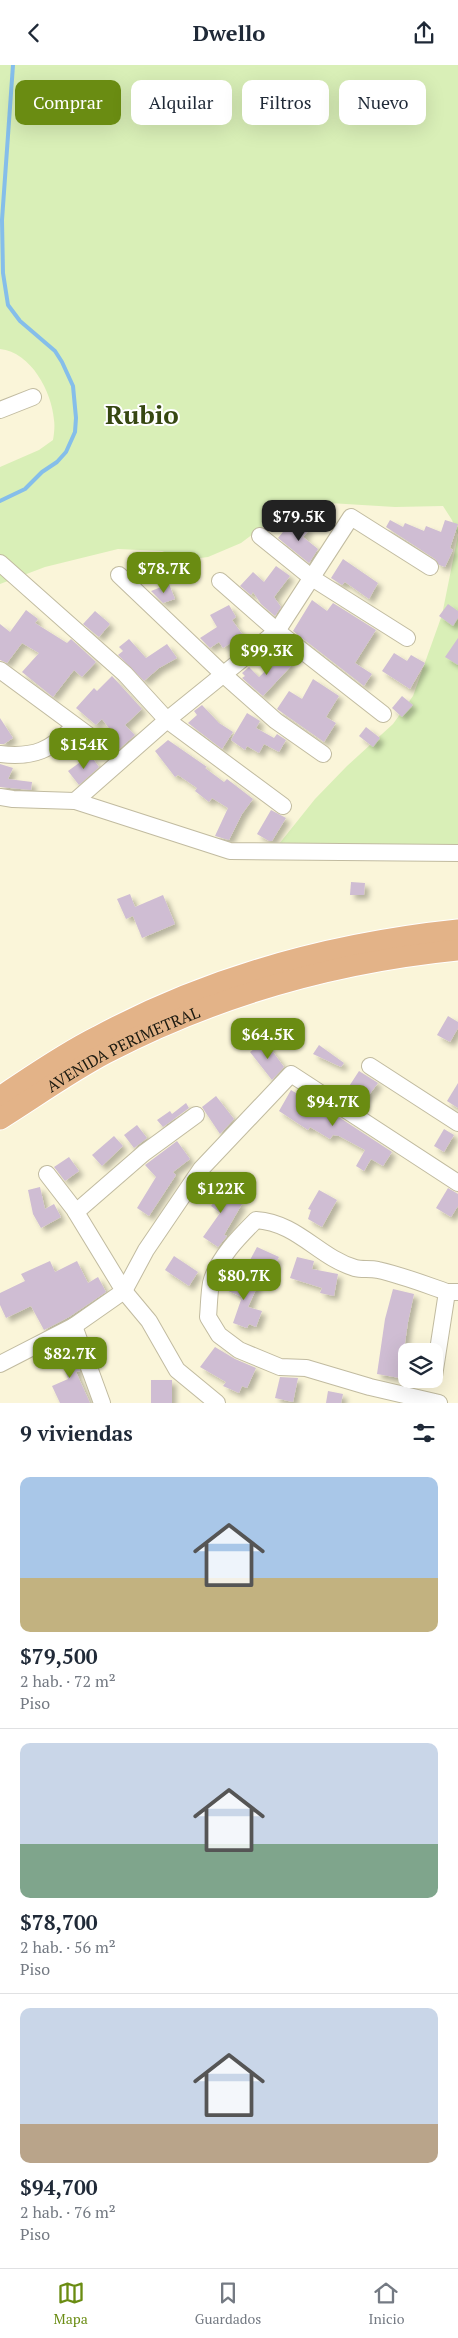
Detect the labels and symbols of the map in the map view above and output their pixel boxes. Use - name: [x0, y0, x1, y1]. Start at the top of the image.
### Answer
- district label: Rubio: [105, 397, 179, 431]
- pin: $79.5K: [258, 499, 340, 542]
- pin: $78.7K: [123, 551, 205, 594]
- pin: $99.3K: [226, 633, 308, 676]
- pin: $154K: [49, 727, 119, 770]
- street label: AVENIDA PERIMETRAL: [42, 1001, 203, 1097]
- pin: $64.5K: [227, 1017, 309, 1060]
- pin: $94.7K: [292, 1085, 374, 1127]
- pin: $122K: [186, 1171, 256, 1214]
- pin: $80.7K: [203, 1259, 285, 1301]
- pin: $82.7K: [29, 1337, 111, 1379]

